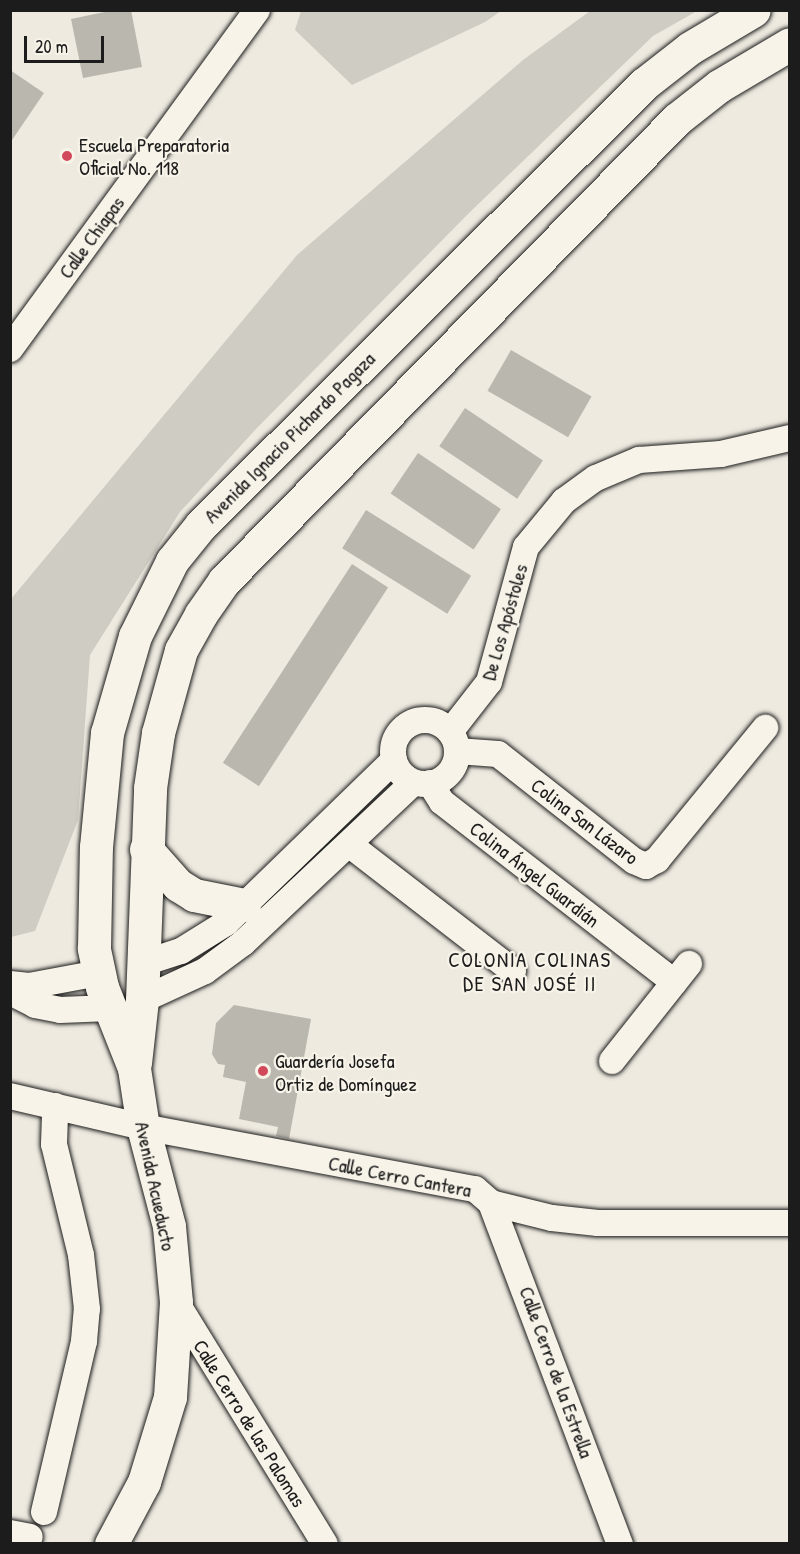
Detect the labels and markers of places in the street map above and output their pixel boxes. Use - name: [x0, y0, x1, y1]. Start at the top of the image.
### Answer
- place label: Escuela Preparatoria Oficial No. 118: [79, 132, 229, 179]
- marker: Escuela Preparatoria Oficial No. 118: [60, 149, 74, 163]
- place label: Guardería Josefa Ortiz de Domínguez: [275, 1048, 417, 1095]
- marker: Guardería Josefa Ortiz de Domínguez: [256, 1064, 270, 1078]

